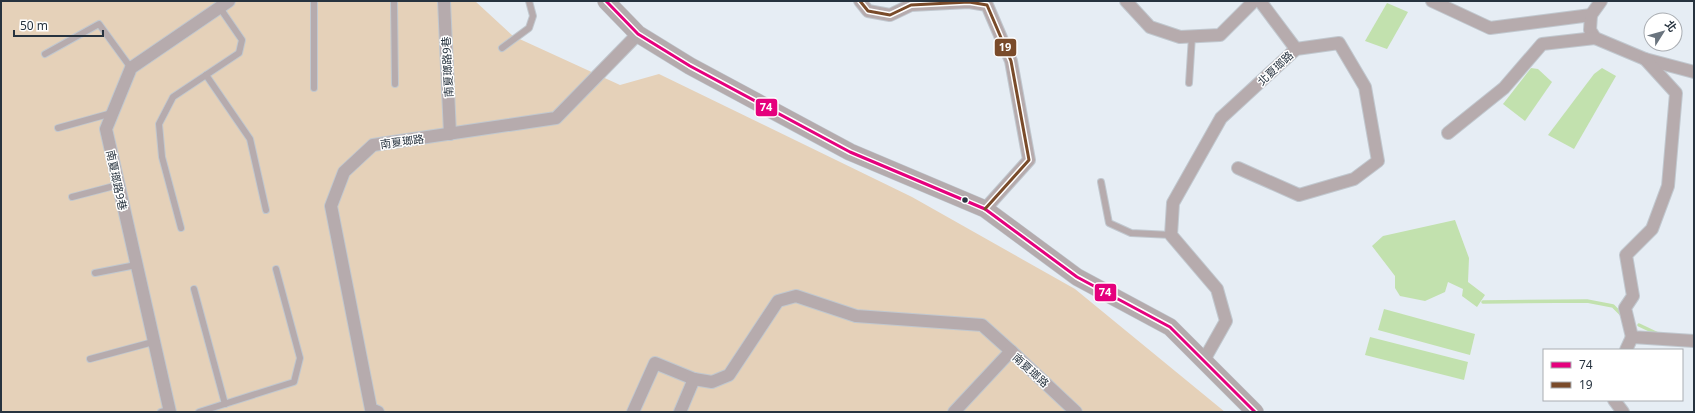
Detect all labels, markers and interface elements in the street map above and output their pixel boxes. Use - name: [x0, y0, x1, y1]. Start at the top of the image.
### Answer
- scale bar: [14, 12, 103, 38]
- north arrow: [1643, 12, 1683, 52]
- text: 50 m: [20, 17, 48, 34]
- text: 北: [1662, 17, 1681, 35]
- street label: 南夏瑯路9巷: [438, 36, 456, 98]
- line badge: 19: [994, 38, 1017, 57]
- text: 19: [999, 39, 1011, 54]
- street label: 北夏瑯路: [1254, 48, 1296, 88]
- line badge: 74: [755, 98, 778, 117]
- text: 74: [760, 99, 773, 114]
- street label: 南夏瑯路: [379, 131, 425, 151]
- street label: 南夏瑯路9巷: [103, 148, 131, 212]
- unlabelled marker: [960, 195, 970, 205]
- line badge: 74: [1094, 283, 1117, 302]
- text: 74: [1099, 284, 1112, 299]
- legend: [1543, 349, 1683, 401]
- street label: 南夏瑯路: [1010, 350, 1052, 390]
- text: 74: [1579, 356, 1593, 373]
- text: 19: [1579, 376, 1593, 393]

